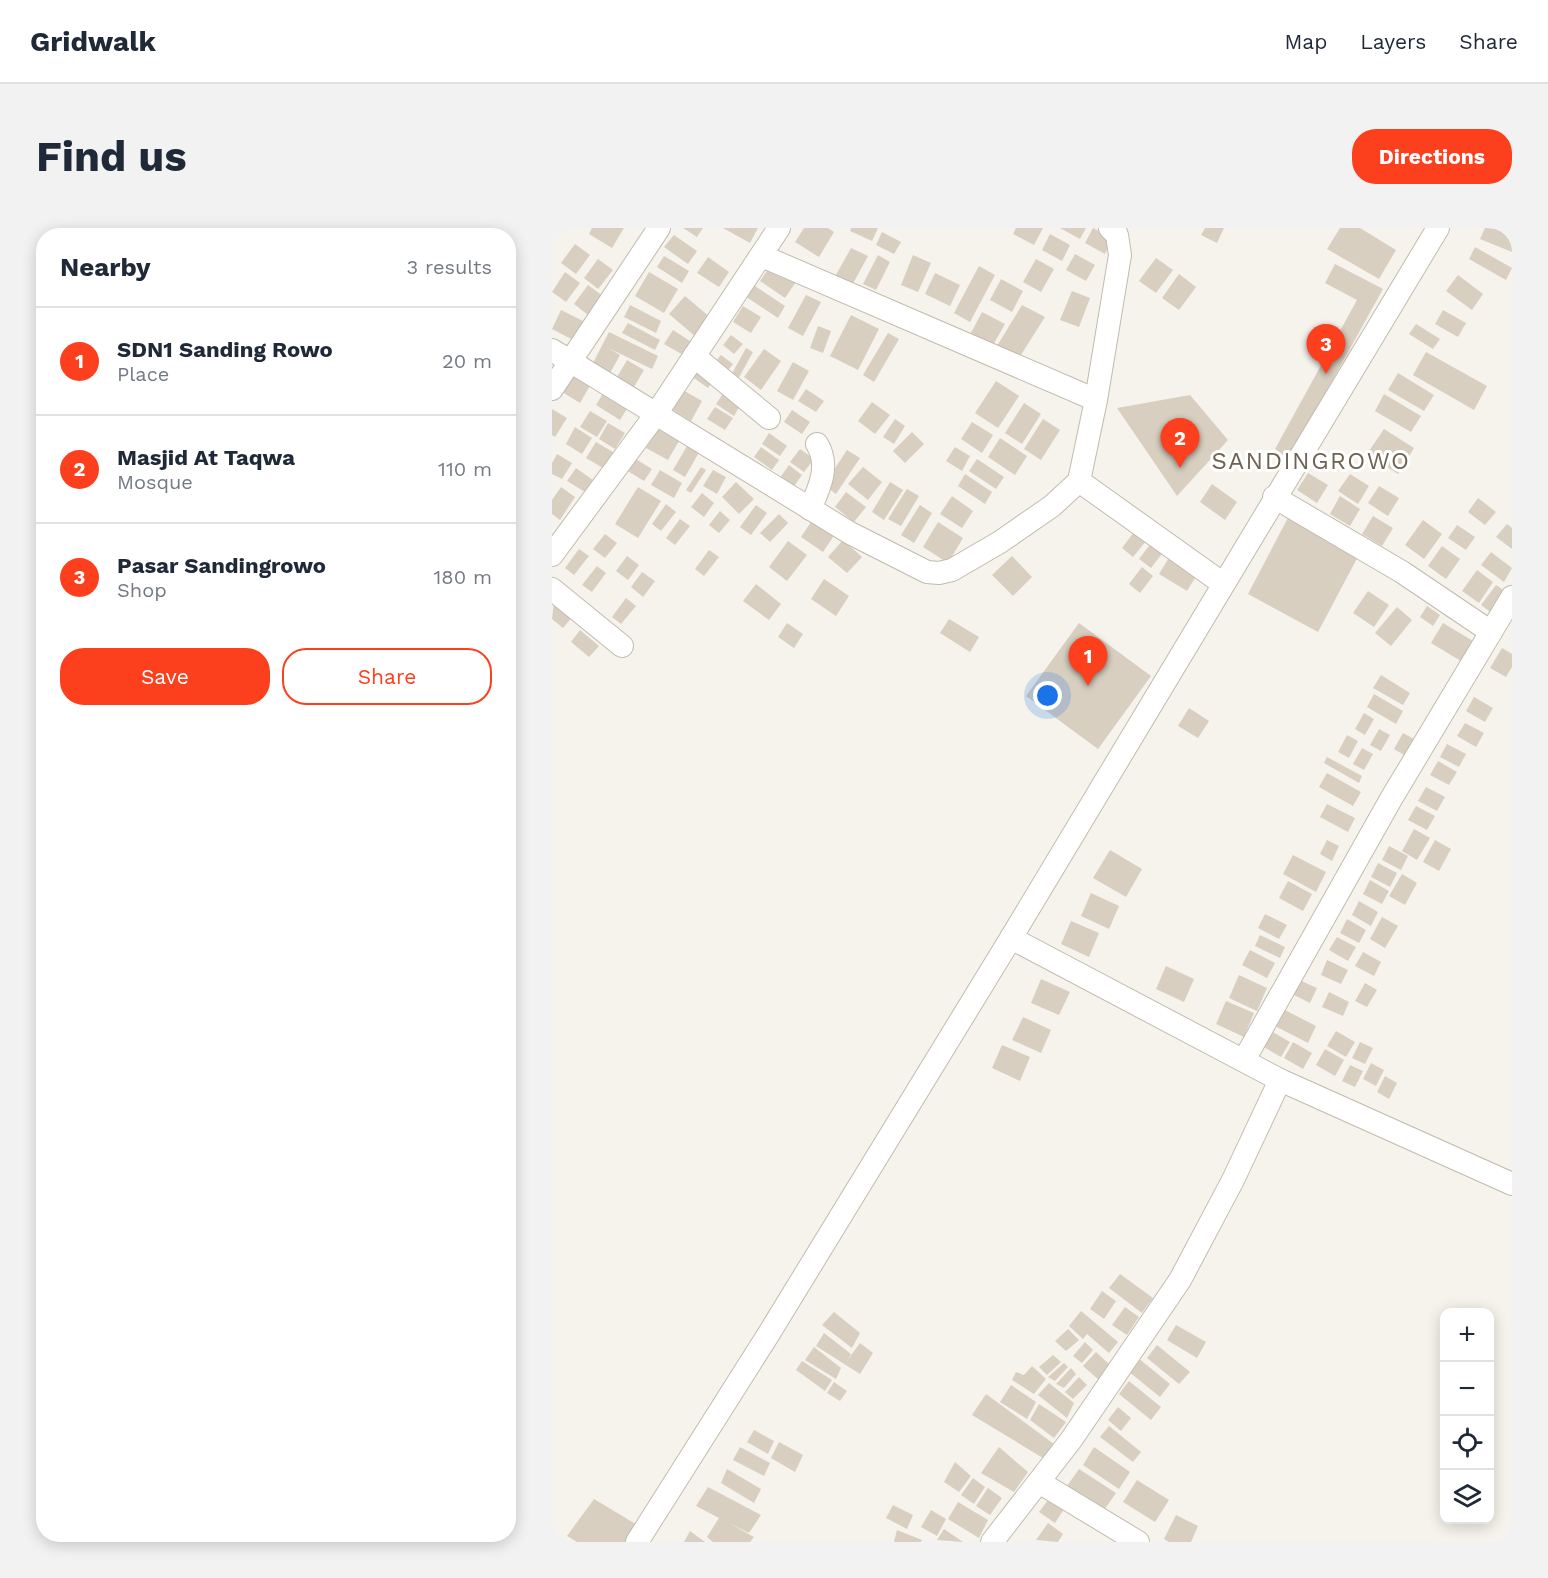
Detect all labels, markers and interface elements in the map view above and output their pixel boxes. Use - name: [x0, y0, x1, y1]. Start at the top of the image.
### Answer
- text: Gridwalk: [30, 25, 156, 58]
- text: Map: [1284, 29, 1327, 54]
- text: Layers: [1360, 29, 1426, 54]
- text: Share: [1459, 29, 1518, 54]
- button: Directions: [1352, 129, 1512, 184]
- text: Find us: [36, 132, 187, 181]
- text: Nearby: [60, 252, 151, 282]
- text: 3 results: [407, 255, 492, 279]
- pin: 3: [1306, 324, 1346, 374]
- text: SDN1 Sanding Rowo: [117, 337, 333, 362]
- text: 1: [75, 349, 84, 373]
- text: 20 m: [442, 349, 492, 373]
- text: Place: [117, 362, 169, 386]
- pin: 2: [1160, 418, 1200, 468]
- text: Masjid At Taqwa: [117, 445, 295, 470]
- district label: SANDINGROWO: [1212, 447, 1410, 475]
- text: 2: [74, 457, 85, 481]
- text: 110 m: [438, 457, 492, 481]
- text: Mosque: [117, 470, 193, 494]
- text: Pasar Sandingrowo: [117, 553, 326, 578]
- text: 3: [74, 565, 85, 589]
- text: 180 m: [434, 565, 492, 589]
- text: Shop: [117, 578, 167, 602]
- pin: 1: [1068, 636, 1108, 686]
- button: Save: [60, 648, 270, 705]
- button: Share: [282, 648, 492, 705]
- your location: [1033, 681, 1062, 710]
- map controls: [1440, 1308, 1494, 1524]
- button: +: [1440, 1308, 1494, 1362]
- button: −: [1440, 1362, 1494, 1416]
- button: locate: [1440, 1416, 1494, 1470]
- button: layers: [1440, 1470, 1494, 1524]

